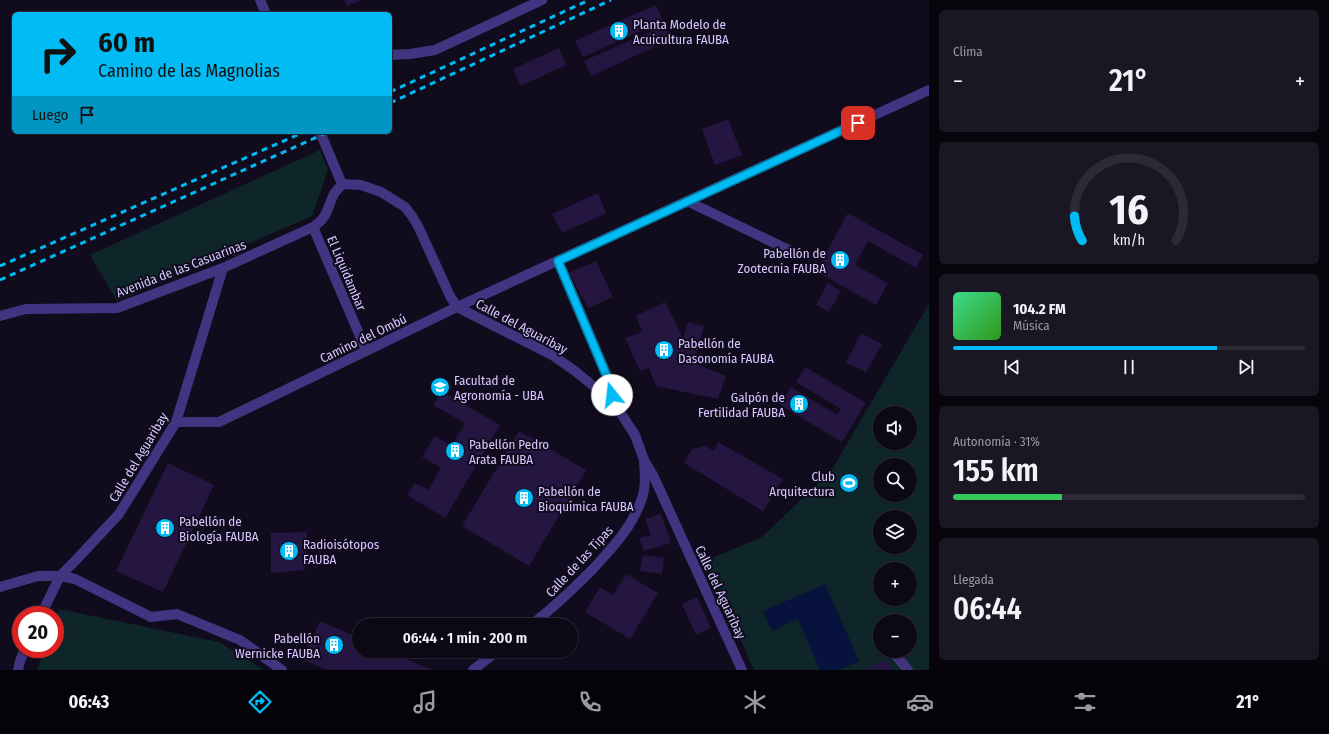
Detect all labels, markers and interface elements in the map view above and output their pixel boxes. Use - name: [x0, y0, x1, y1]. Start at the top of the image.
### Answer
- place label: Planta Modelo de Acuicultura FAUBA: [633, 17, 729, 47]
- building icon: Planta Modelo de Acuicultura FAUBA: [608, 20, 630, 42]
- text: 60 m: [98, 26, 155, 59]
- icon: right: [32, 28, 84, 80]
- text: Clima: [953, 44, 983, 59]
- text: Camino de las Magnolias: [98, 60, 280, 82]
- text: 21°: [1109, 63, 1149, 99]
- text: −: [953, 68, 963, 95]
- text: +: [1295, 68, 1305, 95]
- icon: arrive: [76, 104, 98, 126]
- text: Luego: [32, 106, 68, 124]
- pin: [841, 106, 875, 140]
- icon: arrive: [847, 112, 869, 134]
- text: 16: [1109, 185, 1149, 235]
- text: km/h: [1113, 232, 1145, 249]
- street label: El Liquidambar: [324, 234, 369, 313]
- street label: Avenida de las Casuarinas: [114, 237, 249, 300]
- place label: Pabellón de Zootecnia FAUBA: [738, 246, 826, 276]
- building icon: Pabellón de Zootecnia FAUBA: [829, 249, 851, 271]
- street label: Calle del Aguaribay: [473, 296, 570, 357]
- text: 104.2 FM: [1013, 300, 1066, 318]
- street label: Camino del Ombú: [317, 311, 409, 366]
- text: Música: [1013, 318, 1050, 333]
- place label: Pabellón de Dasonomía FAUBA: [678, 336, 774, 366]
- building icon: Pabellón de Dasonomía FAUBA: [653, 339, 675, 361]
- icon: previous: [1001, 356, 1023, 378]
- icon: pause: [1118, 356, 1140, 378]
- icon: next: [1235, 356, 1257, 378]
- place label: Facultad de Agronomía - UBA: [454, 373, 544, 403]
- position arrow: [591, 374, 633, 416]
- school or university icon: Facultad de Agronomía - UBA: [429, 376, 451, 398]
- place label: Galpón de Fertilidad FAUBA: [698, 390, 785, 420]
- building icon: Galpón de Fertilidad FAUBA: [788, 393, 810, 415]
- map controls: [873, 406, 917, 658]
- button: sound: [873, 406, 917, 450]
- street label: Calle del Aguaribay: [106, 410, 171, 505]
- text: Autonomía · 31%: [953, 434, 1040, 449]
- place label: Pabellón Pedro Arata FAUBA: [469, 437, 549, 467]
- building icon: Pabellón Pedro Arata FAUBA: [444, 440, 466, 462]
- text: 155 km: [953, 453, 1039, 489]
- button: search: [873, 458, 917, 502]
- place label: Club Arquitectura: [769, 469, 835, 499]
- sports icon: Club Arquitectura: [838, 472, 860, 494]
- place label: Pabellón de Bioquímica FAUBA: [538, 484, 634, 514]
- building icon: Pabellón de Bioquímica FAUBA: [513, 487, 535, 509]
- button: layers: [873, 510, 917, 554]
- place label: Pabellón de Biología FAUBA: [179, 514, 259, 544]
- building icon: Pabellón de Biología FAUBA: [154, 517, 176, 539]
- street label: Calle de las Tipas: [543, 522, 616, 600]
- place label: Radioisótopos FAUBA: [303, 537, 380, 567]
- building icon: Radioisótopos FAUBA: [278, 540, 300, 562]
- street label: Calle del Aguaribay: [692, 543, 749, 642]
- button: +: [873, 562, 917, 606]
- text: Llegada: [953, 572, 994, 587]
- text: 06:44: [953, 591, 1022, 627]
- speed limit sign: 20: [12, 606, 64, 658]
- button: −: [873, 614, 917, 658]
- text: 06:44 · 1 min · 200 m: [403, 629, 527, 647]
- place label: Pabellón Wernicke FAUBA: [235, 631, 320, 661]
- building icon: Pabellón Wernicke FAUBA: [323, 634, 345, 656]
- icon: directions: [246, 688, 274, 716]
- icon: music: [411, 688, 439, 716]
- icon: phone: [576, 688, 604, 716]
- icon: climate: [741, 688, 769, 716]
- icon: car: [906, 688, 934, 716]
- icon: filters: [1071, 688, 1099, 716]
- text: 06:43: [69, 691, 109, 713]
- text: 21°: [1236, 691, 1260, 713]

